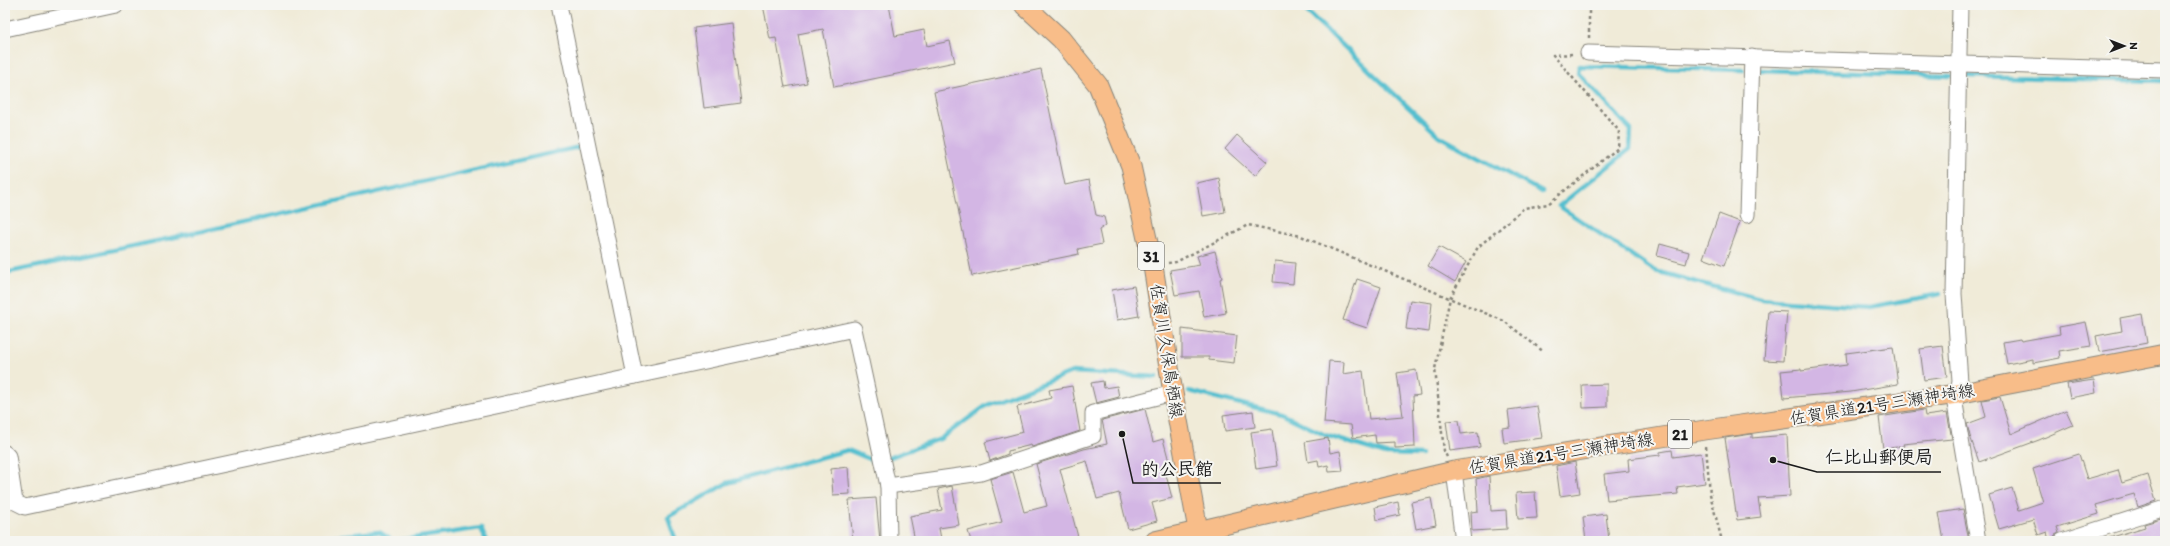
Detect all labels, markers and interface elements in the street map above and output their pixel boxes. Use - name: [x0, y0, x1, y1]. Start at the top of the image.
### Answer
- north arrow: [2104, 26, 2144, 66]
- text: N: [2127, 42, 2140, 50]
- road number: 31: [1138, 242, 1164, 270]
- street label: 佐賀川久保鳥栖線: [1146, 282, 1188, 420]
- street label: 佐賀県道21号三瀬神埼線: [1788, 380, 1976, 428]
- road number: 21: [1668, 420, 1692, 448]
- street label: 佐賀県道21号三瀬神埼線: [1467, 429, 1655, 477]
- callout: 仁比山郵便局: [1817, 442, 1941, 472]
- text: 仁比山郵便局: [1825, 446, 1933, 468]
- callout: 的公民館: [1133, 453, 1221, 483]
- text: 的公民館: [1141, 458, 1213, 480]

